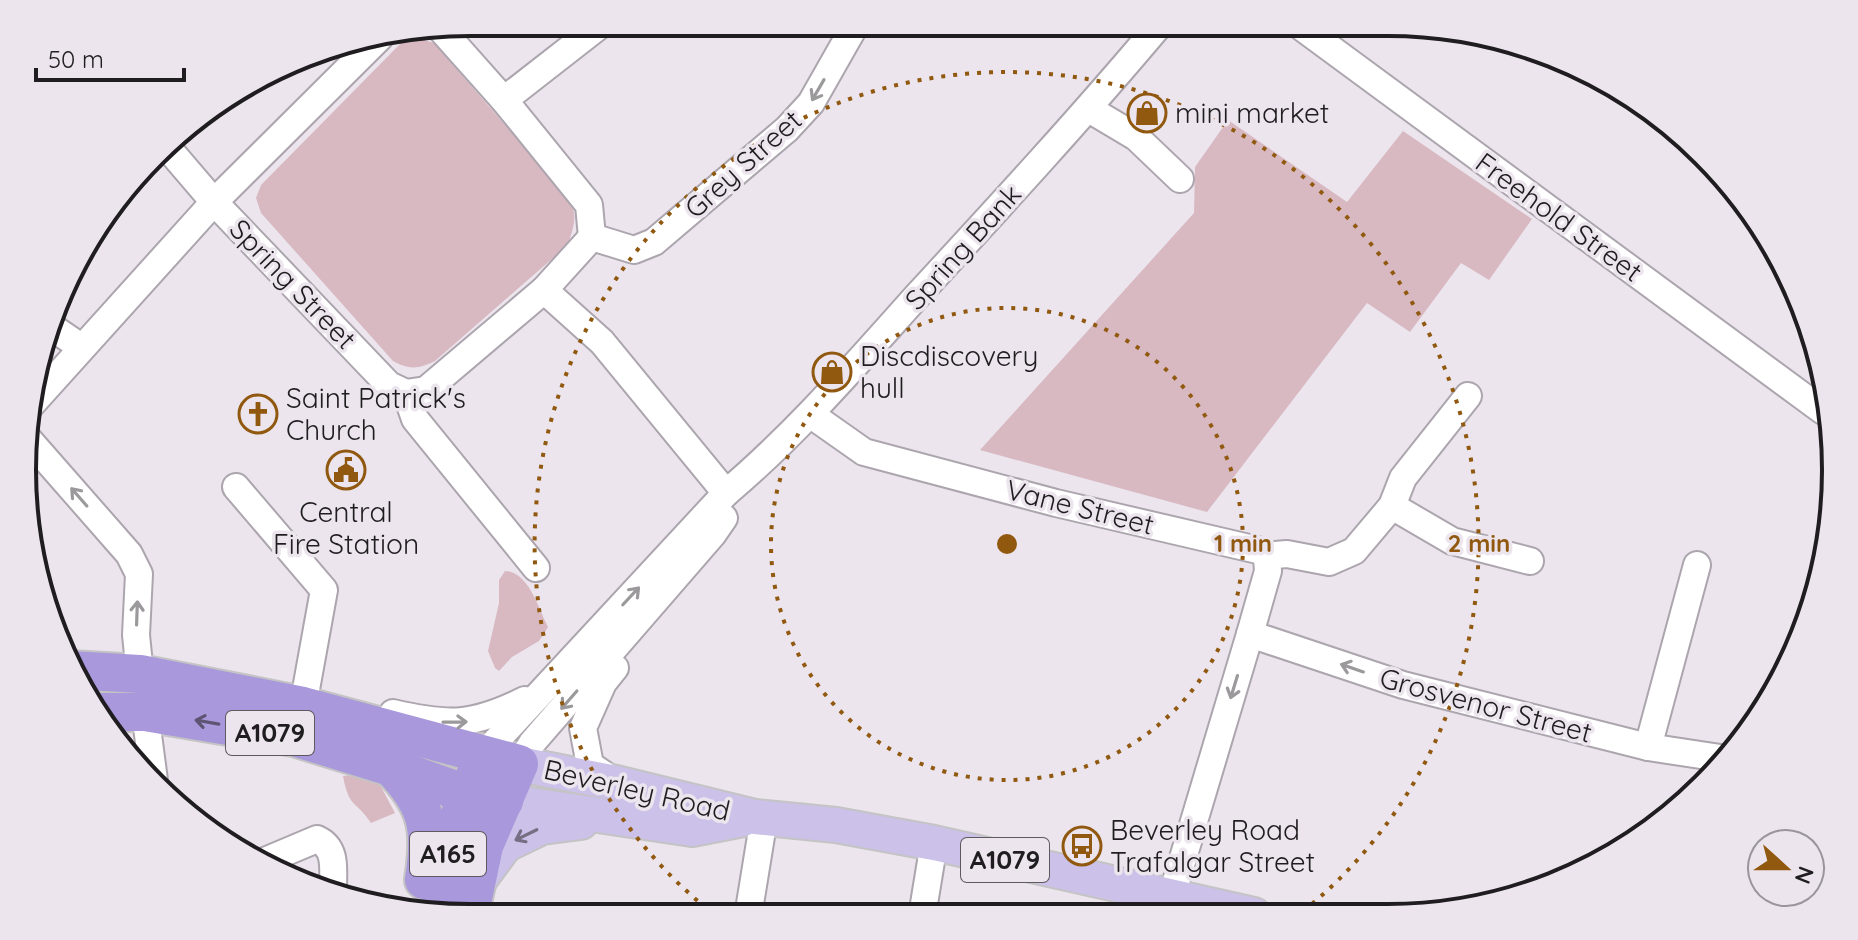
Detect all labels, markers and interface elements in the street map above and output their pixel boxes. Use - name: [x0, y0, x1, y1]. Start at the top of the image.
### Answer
- scale bar: [36, 32, 184, 82]
- text: 50 m: [48, 44, 104, 74]
- one-way arrow: [810, 78, 826, 101]
- shop icon: mini market: [1126, 92, 1168, 134]
- place label: mini market: [1175, 95, 1329, 130]
- street label: Grey Street: [677, 102, 808, 225]
- street label: Freehold Street: [1469, 144, 1649, 289]
- street label: Spring Bank: [897, 177, 1028, 317]
- street label: Spring Street: [223, 211, 364, 356]
- place label: Discdiscovery hull: [860, 338, 1038, 405]
- shop icon: Discdiscovery hull: [811, 351, 853, 393]
- place label: Saint Patrick's Church: [286, 380, 466, 447]
- church icon: Saint Patrick's Church: [237, 393, 279, 435]
- public building icon: Central Fire Station: [325, 449, 367, 491]
- street label: Vane Street: [1002, 471, 1158, 542]
- one-way arrow: [70, 487, 88, 507]
- place label: Central Fire Station: [273, 494, 419, 561]
- text: 1 min: [1214, 528, 1272, 558]
- text: 2 min: [1448, 528, 1510, 558]
- centre of rings: [993, 530, 1021, 558]
- one-way arrow: [622, 586, 641, 606]
- one-way arrow: [129, 600, 144, 627]
- street label: Grosvenor Street: [1376, 659, 1596, 750]
- one-way arrow: [1340, 660, 1365, 675]
- one-way arrow: [1225, 675, 1240, 700]
- one-way arrow: [560, 690, 578, 710]
- road number: A1079: [226, 711, 314, 755]
- one-way arrow: [195, 714, 220, 729]
- one-way arrow: [441, 714, 468, 729]
- street label: Beverley Road: [541, 751, 734, 828]
- place label: Beverley Road Trafalgar Street: [1110, 812, 1315, 879]
- bus stop icon: Beverley Road Trafalgar Street: [1061, 825, 1103, 867]
- one-way arrow: [514, 828, 538, 843]
- north arrow: [1746, 828, 1826, 908]
- road number: A165: [410, 832, 486, 876]
- road number: A1079: [961, 838, 1049, 882]
- text: N: [1789, 863, 1821, 888]

